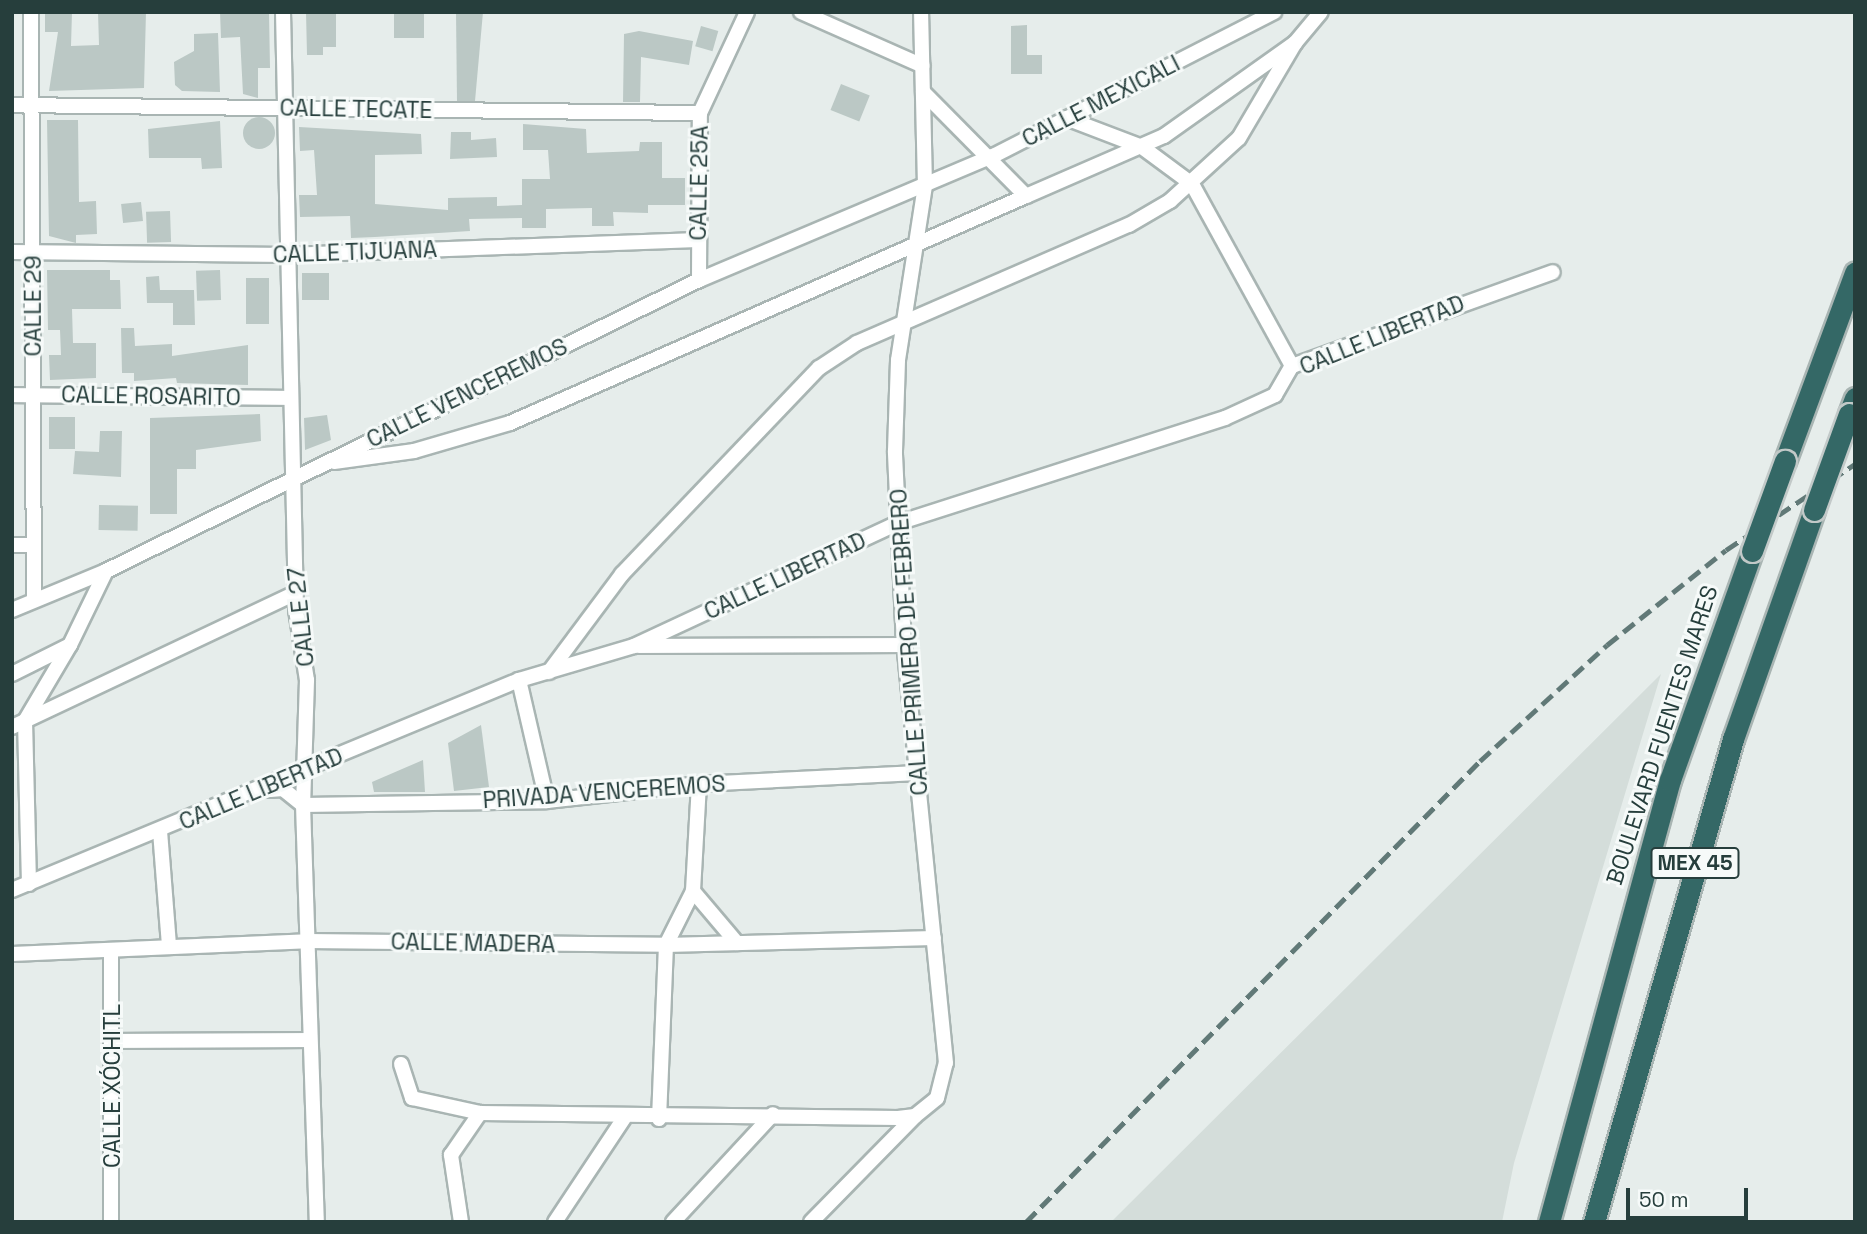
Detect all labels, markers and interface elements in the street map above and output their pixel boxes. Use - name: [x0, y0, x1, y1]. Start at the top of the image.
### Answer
- street label: CALLE MEXICALI: [1017, 49, 1185, 153]
- street label: CALLE TECATE: [279, 94, 433, 124]
- street label: CALLE 25A: [684, 125, 714, 241]
- street label: CALLE TIJUANA: [272, 235, 438, 269]
- street label: CALLE 29: [19, 256, 47, 356]
- street label: CALLE LIBERTAD: [1296, 289, 1468, 381]
- street label: CALLE VENCEREMOS: [362, 332, 572, 454]
- street label: CALLE ROSARITO: [61, 381, 241, 411]
- street label: CALLE PRIMERO DE FEBRERO: [885, 488, 933, 796]
- street label: CALLE LIBERTAD: [700, 526, 870, 626]
- street label: CALLE 27: [282, 566, 320, 668]
- street label: BOULEVARD FUENTES MARES: [1601, 582, 1723, 888]
- street label: CALLE LIBERTAD: [175, 742, 347, 836]
- street label: PRIVADA VENCEREMOS: [481, 770, 727, 814]
- road number: MEX 45: [1650, 846, 1740, 880]
- street label: CALLE MADERA: [390, 928, 556, 958]
- street label: CALLE XÓCHITL: [98, 1004, 126, 1168]
- scale bar: [1629, 1174, 1752, 1218]
- text: 50 m: [1639, 1186, 1689, 1213]

